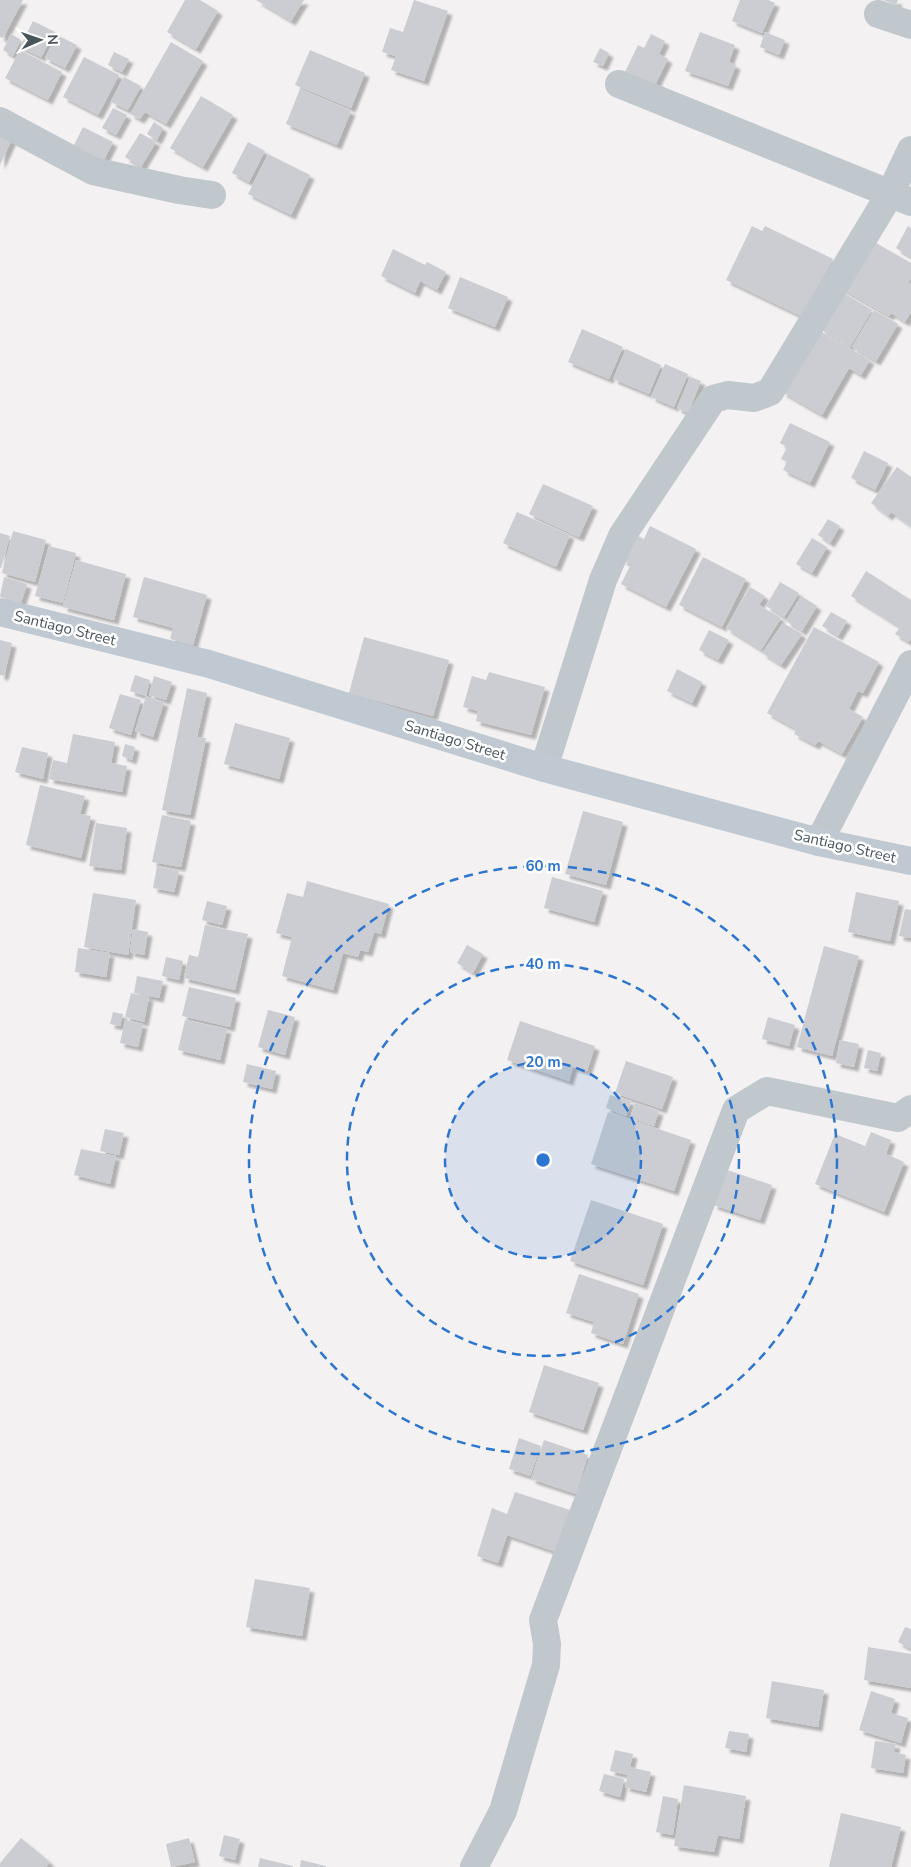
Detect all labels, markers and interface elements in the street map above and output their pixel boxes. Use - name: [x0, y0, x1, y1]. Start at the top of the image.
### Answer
- north arrow: [15, 15, 65, 65]
- text: N: [43, 34, 62, 45]
- street label: Santiago Street: [12, 606, 119, 650]
- street label: Santiago Street: [402, 715, 509, 765]
- street label: Santiago Street: [792, 825, 899, 868]
- text: 60 m: [525, 856, 561, 876]
- text: 40 m: [525, 954, 561, 974]
- text: 20 m: [525, 1052, 561, 1072]
- centre of rings: [534, 1151, 552, 1169]

